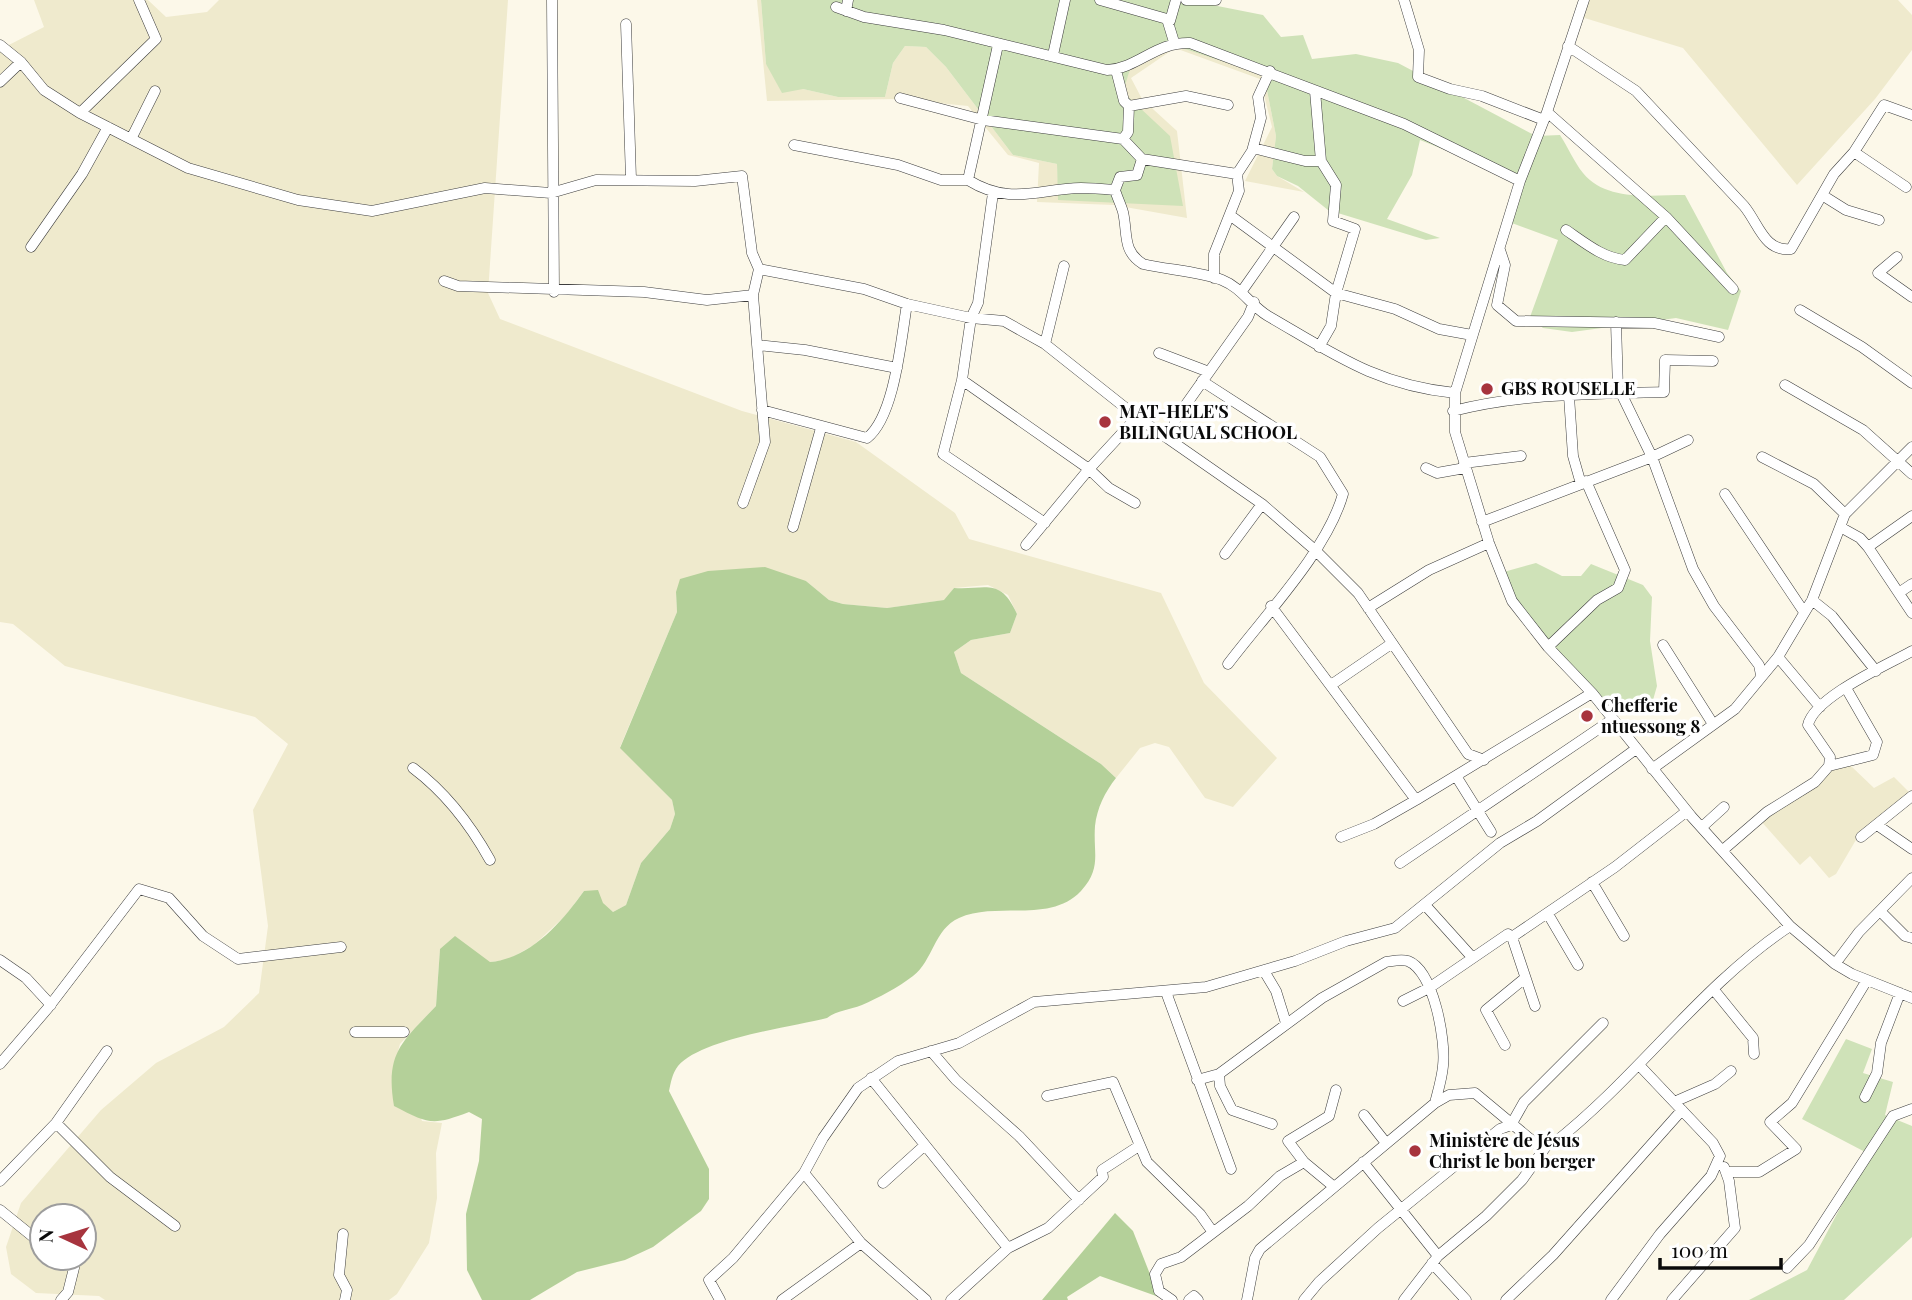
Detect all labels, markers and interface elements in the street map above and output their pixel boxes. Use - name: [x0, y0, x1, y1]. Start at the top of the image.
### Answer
- place label: GBS ROUSELLE: [1501, 376, 1635, 400]
- marker: GBS ROUSELLE: [1479, 381, 1495, 397]
- place label: MAT-HELE'S BILINGUAL SCHOOL: [1119, 399, 1297, 444]
- marker: MAT-HELE'S BILINGUAL SCHOOL: [1097, 414, 1113, 430]
- place label: Chefferie ntuessong 8: [1601, 693, 1700, 738]
- marker: Chefferie ntuessong 8: [1579, 708, 1595, 724]
- place label: Ministère de Jésus Christ le bon berger: [1429, 1128, 1595, 1173]
- marker: Ministère de Jésus Christ le bon berger: [1407, 1143, 1423, 1159]
- north arrow: [28, 1202, 98, 1272]
- scale bar: [1660, 1226, 1781, 1270]
- text: N: [32, 1228, 59, 1243]
- text: 100 m: [1671, 1235, 1728, 1263]

